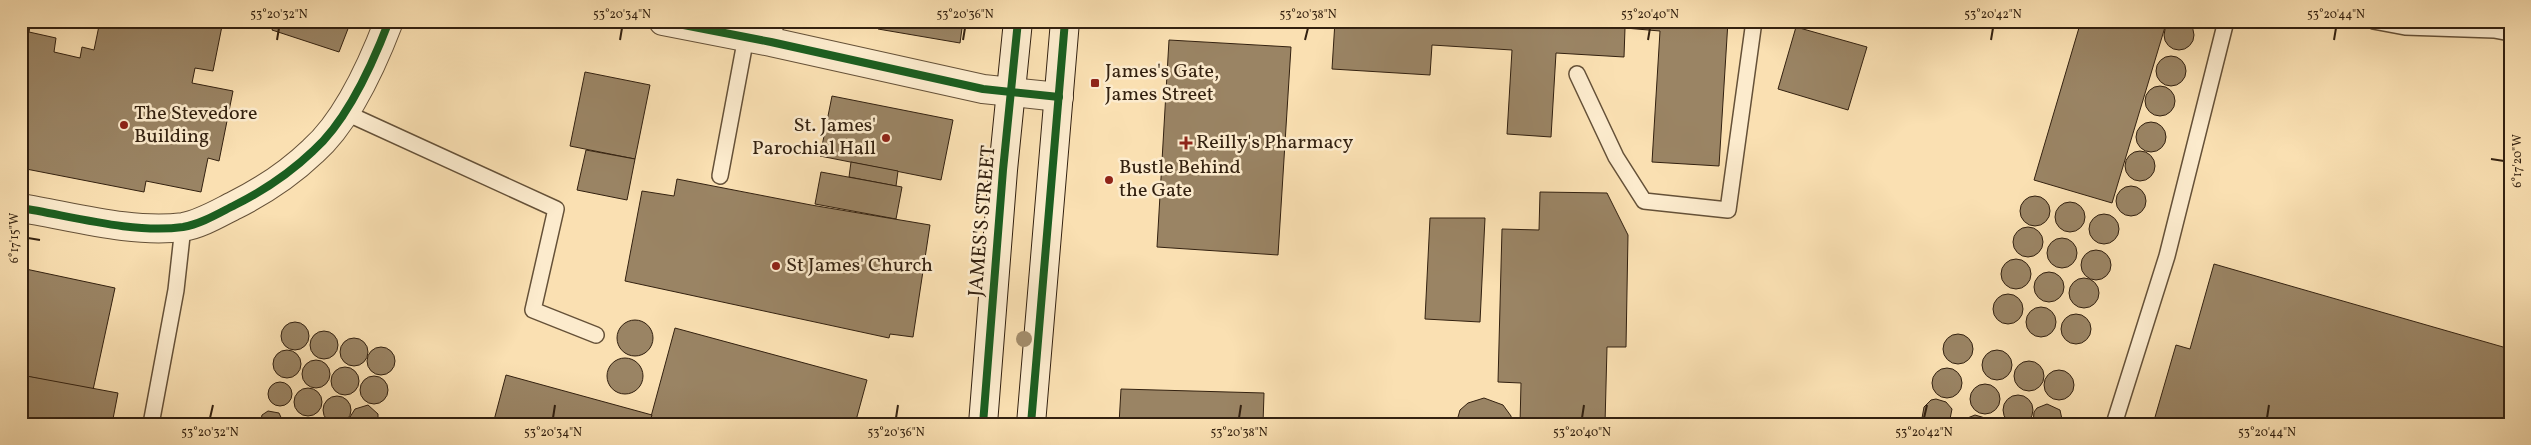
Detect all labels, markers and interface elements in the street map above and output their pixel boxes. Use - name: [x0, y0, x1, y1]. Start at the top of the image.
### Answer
- text: 53°20'32"N: [250, 7, 308, 23]
- text: 53°20'34"N: [593, 7, 651, 23]
- text: 53°20'36"N: [936, 7, 994, 23]
- text: 53°20'38"N: [1279, 7, 1337, 23]
- text: 53°20'40"N: [1621, 7, 1679, 23]
- text: 53°20'42"N: [1964, 7, 2022, 23]
- text: 53°20'44"N: [2307, 7, 2365, 23]
- place label: James's Gate, James Street: [1105, 58, 1219, 109]
- marker: James's Gate, James Street: [1089, 77, 1101, 89]
- place label: The Stevedore Building: [134, 100, 257, 151]
- place label: St. James' Parochial Hall: [752, 112, 876, 163]
- marker: The Stevedore Building: [118, 119, 130, 131]
- place label: Reilly's Pharmacy: [1196, 129, 1354, 157]
- marker: St. James' Parochial Hall: [880, 132, 892, 144]
- text: 6°17'20"W: [2510, 134, 2526, 188]
- marker: Reilly's Pharmacy: [1180, 137, 1192, 149]
- street label: JAMES'S STREET: [962, 144, 1004, 298]
- place label: Bustle Behind the Gate: [1119, 154, 1241, 205]
- marker: Bustle Behind the Gate: [1103, 174, 1115, 186]
- text: 6°17'15"W: [7, 213, 23, 263]
- place label: St James' Church: [786, 252, 933, 280]
- marker: St James' Church: [770, 260, 782, 272]
- text: 53°20'32"N: [181, 425, 239, 441]
- text: 53°20'34"N: [524, 425, 582, 441]
- text: 53°20'36"N: [867, 425, 925, 441]
- text: 53°20'38"N: [1210, 425, 1268, 441]
- text: 53°20'40"N: [1553, 425, 1611, 441]
- text: 53°20'42"N: [1895, 425, 1953, 441]
- text: 53°20'44"N: [2238, 425, 2296, 441]

